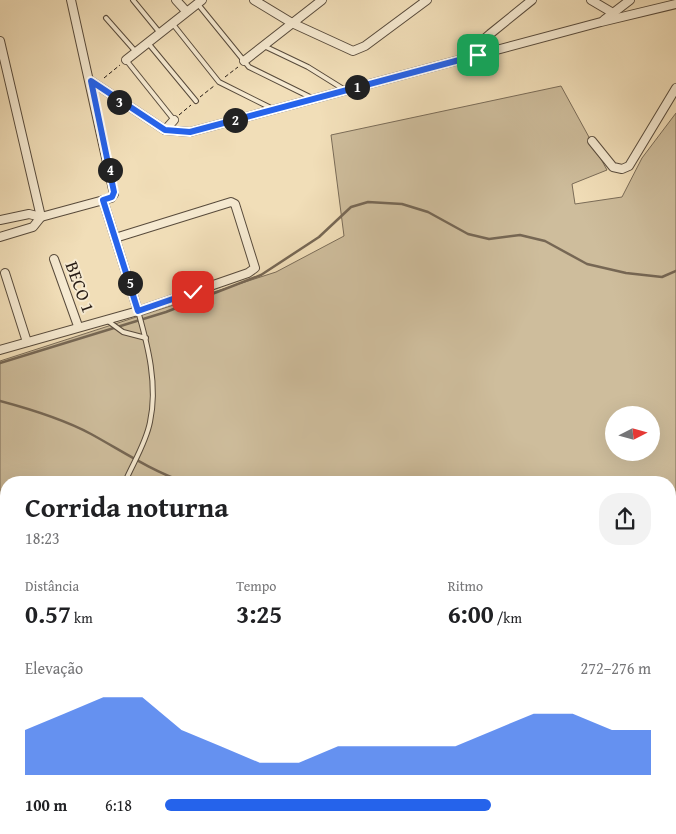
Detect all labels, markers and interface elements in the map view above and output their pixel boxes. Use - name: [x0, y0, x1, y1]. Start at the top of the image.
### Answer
- pin: [457, 34, 499, 76]
- icon: arrive: [464, 41, 492, 69]
- pin: 1: [344, 74, 370, 100]
- text: 1: [354, 77, 361, 97]
- pin: 3: [106, 90, 132, 114]
- text: 3: [116, 92, 123, 112]
- pin: 2: [222, 108, 248, 132]
- text: 2: [232, 110, 239, 130]
- pin: 4: [98, 158, 122, 182]
- text: 4: [107, 160, 114, 180]
- street label: BECO 1: [59, 257, 102, 316]
- pin: 5: [118, 270, 142, 296]
- pin: [172, 271, 214, 313]
- text: 5: [127, 273, 134, 293]
- icon: check: [179, 278, 207, 306]
- north arrow: [605, 406, 660, 461]
- map controls: [605, 406, 660, 461]
- text: Corrida noturna: [25, 486, 229, 527]
- button: share: [599, 493, 651, 545]
- text: 18:23: [25, 526, 60, 550]
- text: Distância: [25, 576, 79, 596]
- text: Tempo: [236, 576, 276, 596]
- text: Ritmo: [448, 576, 483, 596]
- text: 0.57: [25, 596, 71, 632]
- text: 3:25: [236, 596, 282, 632]
- text: 6:00: [448, 596, 494, 632]
- text: km: [71, 608, 93, 628]
- text: /km: [494, 608, 522, 628]
- text: Elevação: [25, 656, 83, 680]
- text: 272–276 m: [581, 656, 651, 680]
- text: 100 m: [25, 793, 67, 817]
- text: 6:18: [105, 793, 132, 817]

